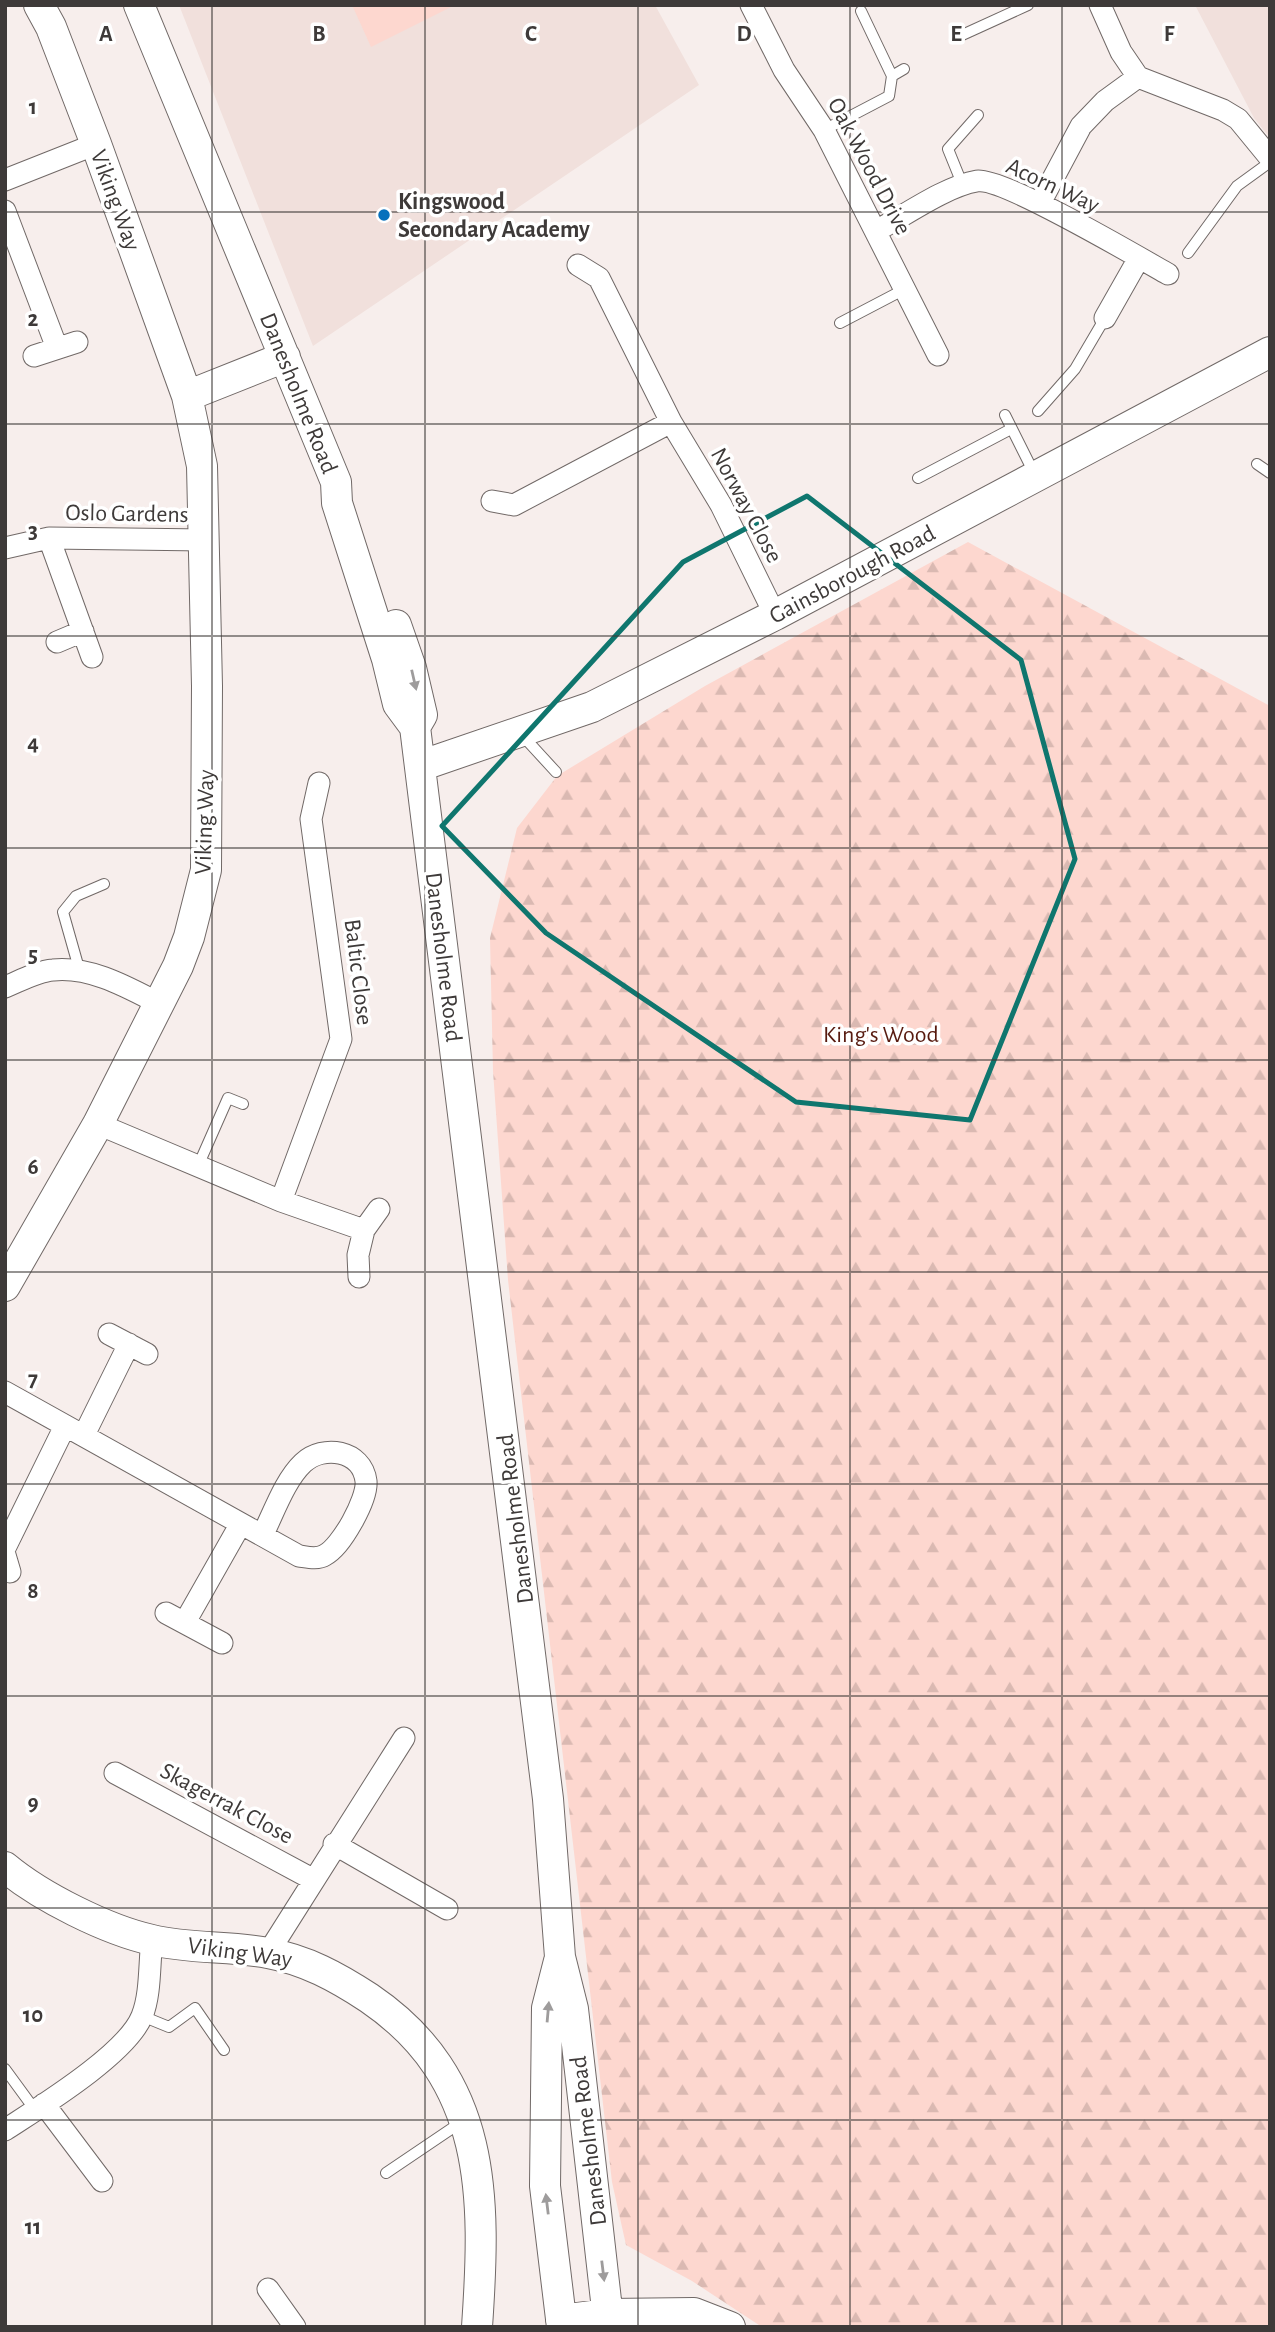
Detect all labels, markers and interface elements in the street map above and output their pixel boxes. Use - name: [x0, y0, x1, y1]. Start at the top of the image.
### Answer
- text: A: [99, 23, 113, 46]
- text: B: [312, 23, 326, 46]
- text: C: [525, 23, 537, 46]
- text: D: [736, 23, 752, 46]
- text: E: [950, 23, 962, 46]
- text: F: [1164, 23, 1175, 46]
- street label: Oak Wood Drive: [823, 94, 915, 239]
- text: 1: [29, 96, 37, 119]
- street label: Viking Way: [86, 147, 144, 254]
- street label: Acorn Way: [1002, 154, 1103, 218]
- place label: Kingswood Secondary Academy: [398, 190, 590, 242]
- marker: Kingswood Secondary Academy: [376, 207, 392, 223]
- text: 2: [28, 308, 39, 331]
- street label: Danesholme Road: [255, 310, 341, 477]
- street label: Norway Close: [706, 444, 786, 567]
- street label: Oslo Gardens: [65, 501, 189, 527]
- text: 3: [28, 520, 38, 543]
- street label: Gainsborough Road: [766, 521, 939, 629]
- one-way arrow: [409, 669, 420, 691]
- text: 4: [27, 732, 39, 755]
- street label: Viking Way: [191, 769, 219, 875]
- street label: Danesholme Road: [421, 871, 465, 1043]
- street label: Baltic Close: [340, 918, 376, 1027]
- text: 5: [28, 944, 38, 967]
- park label: King's Wood: [823, 1023, 939, 1047]
- text: 6: [27, 1156, 39, 1179]
- text: 7: [28, 1368, 38, 1391]
- street label: Danesholme Road: [494, 1433, 538, 1605]
- text: 8: [27, 1580, 39, 1603]
- street label: Skagerrak Close: [156, 1759, 297, 1849]
- text: 9: [27, 1792, 39, 1815]
- street label: Viking Way: [186, 1934, 294, 1972]
- one-way arrow: [543, 2000, 554, 2022]
- text: 10: [23, 2004, 43, 2027]
- street label: Danesholme Road: [567, 2055, 611, 2227]
- one-way arrow: [541, 2192, 552, 2214]
- text: 11: [25, 2216, 41, 2239]
- one-way arrow: [598, 2260, 609, 2282]

